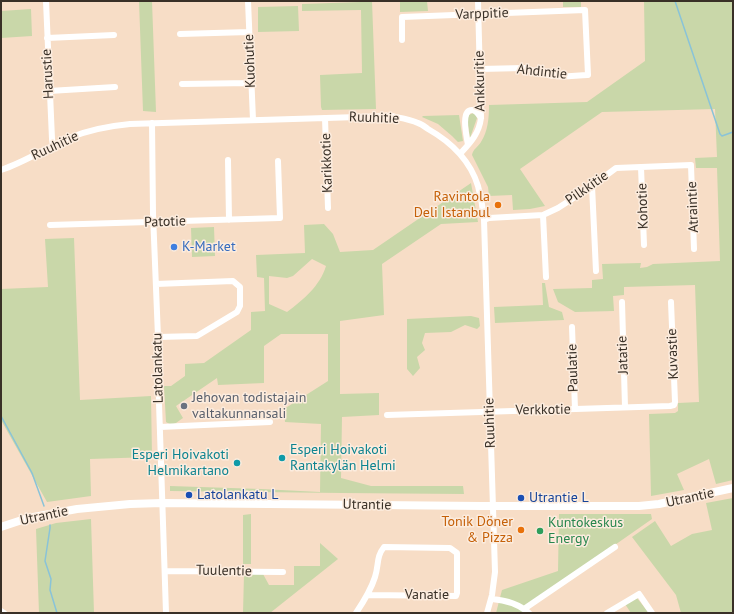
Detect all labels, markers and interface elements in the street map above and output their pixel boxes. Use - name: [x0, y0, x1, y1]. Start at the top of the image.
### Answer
- street label: Varppitie: [455, 5, 509, 23]
- street label: Kuohutie: [241, 34, 259, 88]
- street label: Harustie: [38, 49, 58, 99]
- street label: Ankkuritie: [471, 50, 489, 112]
- street label: Ahdintie: [516, 61, 568, 83]
- street label: Ruuhitie: [349, 109, 399, 127]
- street label: Ruuhitie: [29, 128, 81, 164]
- street label: Karikkotie: [318, 133, 336, 193]
- street label: Pilkkitie: [562, 167, 612, 209]
- street label: Atraintie: [684, 181, 702, 233]
- street label: Kohotie: [634, 183, 652, 229]
- place label: Ravintola Deli Istanbul: [414, 189, 490, 222]
- marker: Ravintola Deli Istanbul: [493, 200, 503, 210]
- street label: Patotie: [144, 213, 186, 231]
- place label: K-Market: [182, 239, 236, 255]
- marker: K-Market: [169, 242, 179, 252]
- street label: Kuvastie: [664, 328, 682, 380]
- street label: Latolankatu: [149, 333, 167, 403]
- street label: Jatatie: [614, 336, 632, 374]
- street label: Paulatie: [564, 343, 582, 393]
- place label: Jehovan todistajain valtakunnansali: [192, 390, 306, 422]
- street label: Ruuhitie: [481, 398, 499, 448]
- marker: Jehovan todistajain valtakunnansali: [179, 401, 189, 411]
- street label: Verkkotie: [515, 401, 571, 419]
- place label: Esperi Hoivakoti Rantakylän Helmi: [290, 442, 396, 474]
- place label: Esperi Hoivakoti Helmikartano: [132, 447, 229, 480]
- marker: Esperi Hoivakoti Rantakylän Helmi: [277, 453, 287, 463]
- marker: Esperi Hoivakoti Helmikartano: [232, 458, 242, 468]
- street label: Utrantie: [664, 485, 716, 511]
- place label: Latolankatu L: [197, 487, 279, 503]
- marker: Latolankatu L: [184, 490, 194, 500]
- place label: Utrantie L: [529, 490, 589, 506]
- marker: Utrantie L: [516, 493, 526, 503]
- street label: Utrantie: [342, 496, 392, 514]
- street label: Utrantie: [18, 503, 70, 529]
- place label: Tonik Döner & Pizza: [441, 514, 513, 546]
- place label: Kuntokeskus Energy: [548, 515, 623, 548]
- marker: Tonik Döner & Pizza: [516, 525, 526, 535]
- marker: Kuntokeskus Energy: [535, 526, 545, 536]
- street label: Tuulentie: [196, 562, 252, 580]
- street label: Vanatie: [405, 587, 449, 603]

